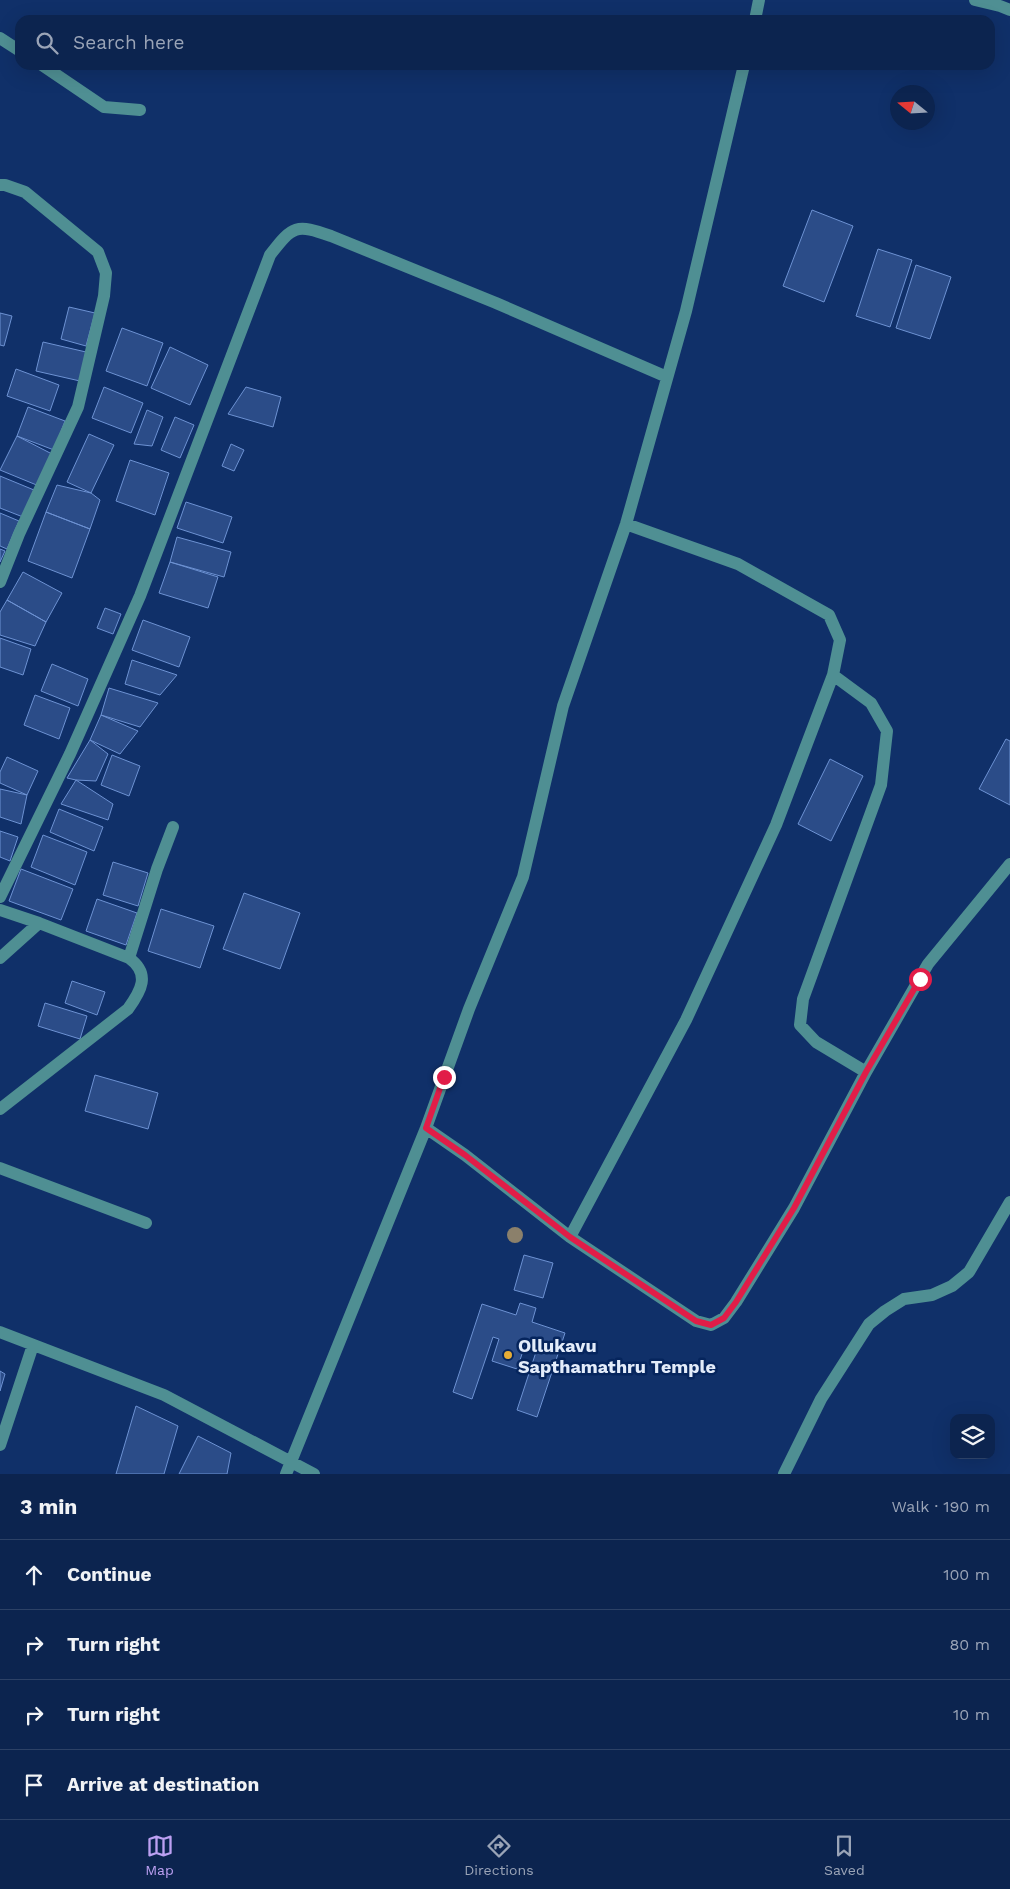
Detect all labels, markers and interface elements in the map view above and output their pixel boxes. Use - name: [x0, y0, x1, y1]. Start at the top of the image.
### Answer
- search box: [15, 15, 995, 70]
- icon: search: [33, 29, 61, 57]
- text: Search here: [73, 31, 184, 54]
- north arrow: [890, 85, 935, 130]
- route start: [909, 968, 932, 991]
- route end: [433, 1066, 456, 1089]
- place label: Ollukavu Sapthamathru Temple: [518, 1335, 716, 1377]
- marker: Ollukavu Sapthamathru Temple: [502, 1349, 514, 1361]
- map controls: [950, 1414, 995, 1459]
- button: layers: [950, 1414, 995, 1459]
- text: 3 min: [20, 1494, 77, 1519]
- text: Walk · 190 m: [892, 1497, 990, 1516]
- icon: ahead: [20, 1561, 48, 1589]
- text: Continue: [67, 1563, 151, 1586]
- text: 100 m: [943, 1565, 990, 1584]
- icon: right: [20, 1631, 48, 1659]
- text: Turn right: [67, 1633, 160, 1656]
- text: 80 m: [949, 1635, 990, 1654]
- icon: right: [20, 1701, 48, 1729]
- text: Turn right: [67, 1703, 160, 1726]
- text: 10 m: [953, 1705, 990, 1724]
- icon: arrive: [20, 1771, 48, 1799]
- text: Arrive at destination: [67, 1773, 259, 1796]
- tab: Map: [145, 1832, 174, 1878]
- tab: Directions: [464, 1832, 534, 1878]
- tab: Saved: [824, 1832, 865, 1878]

